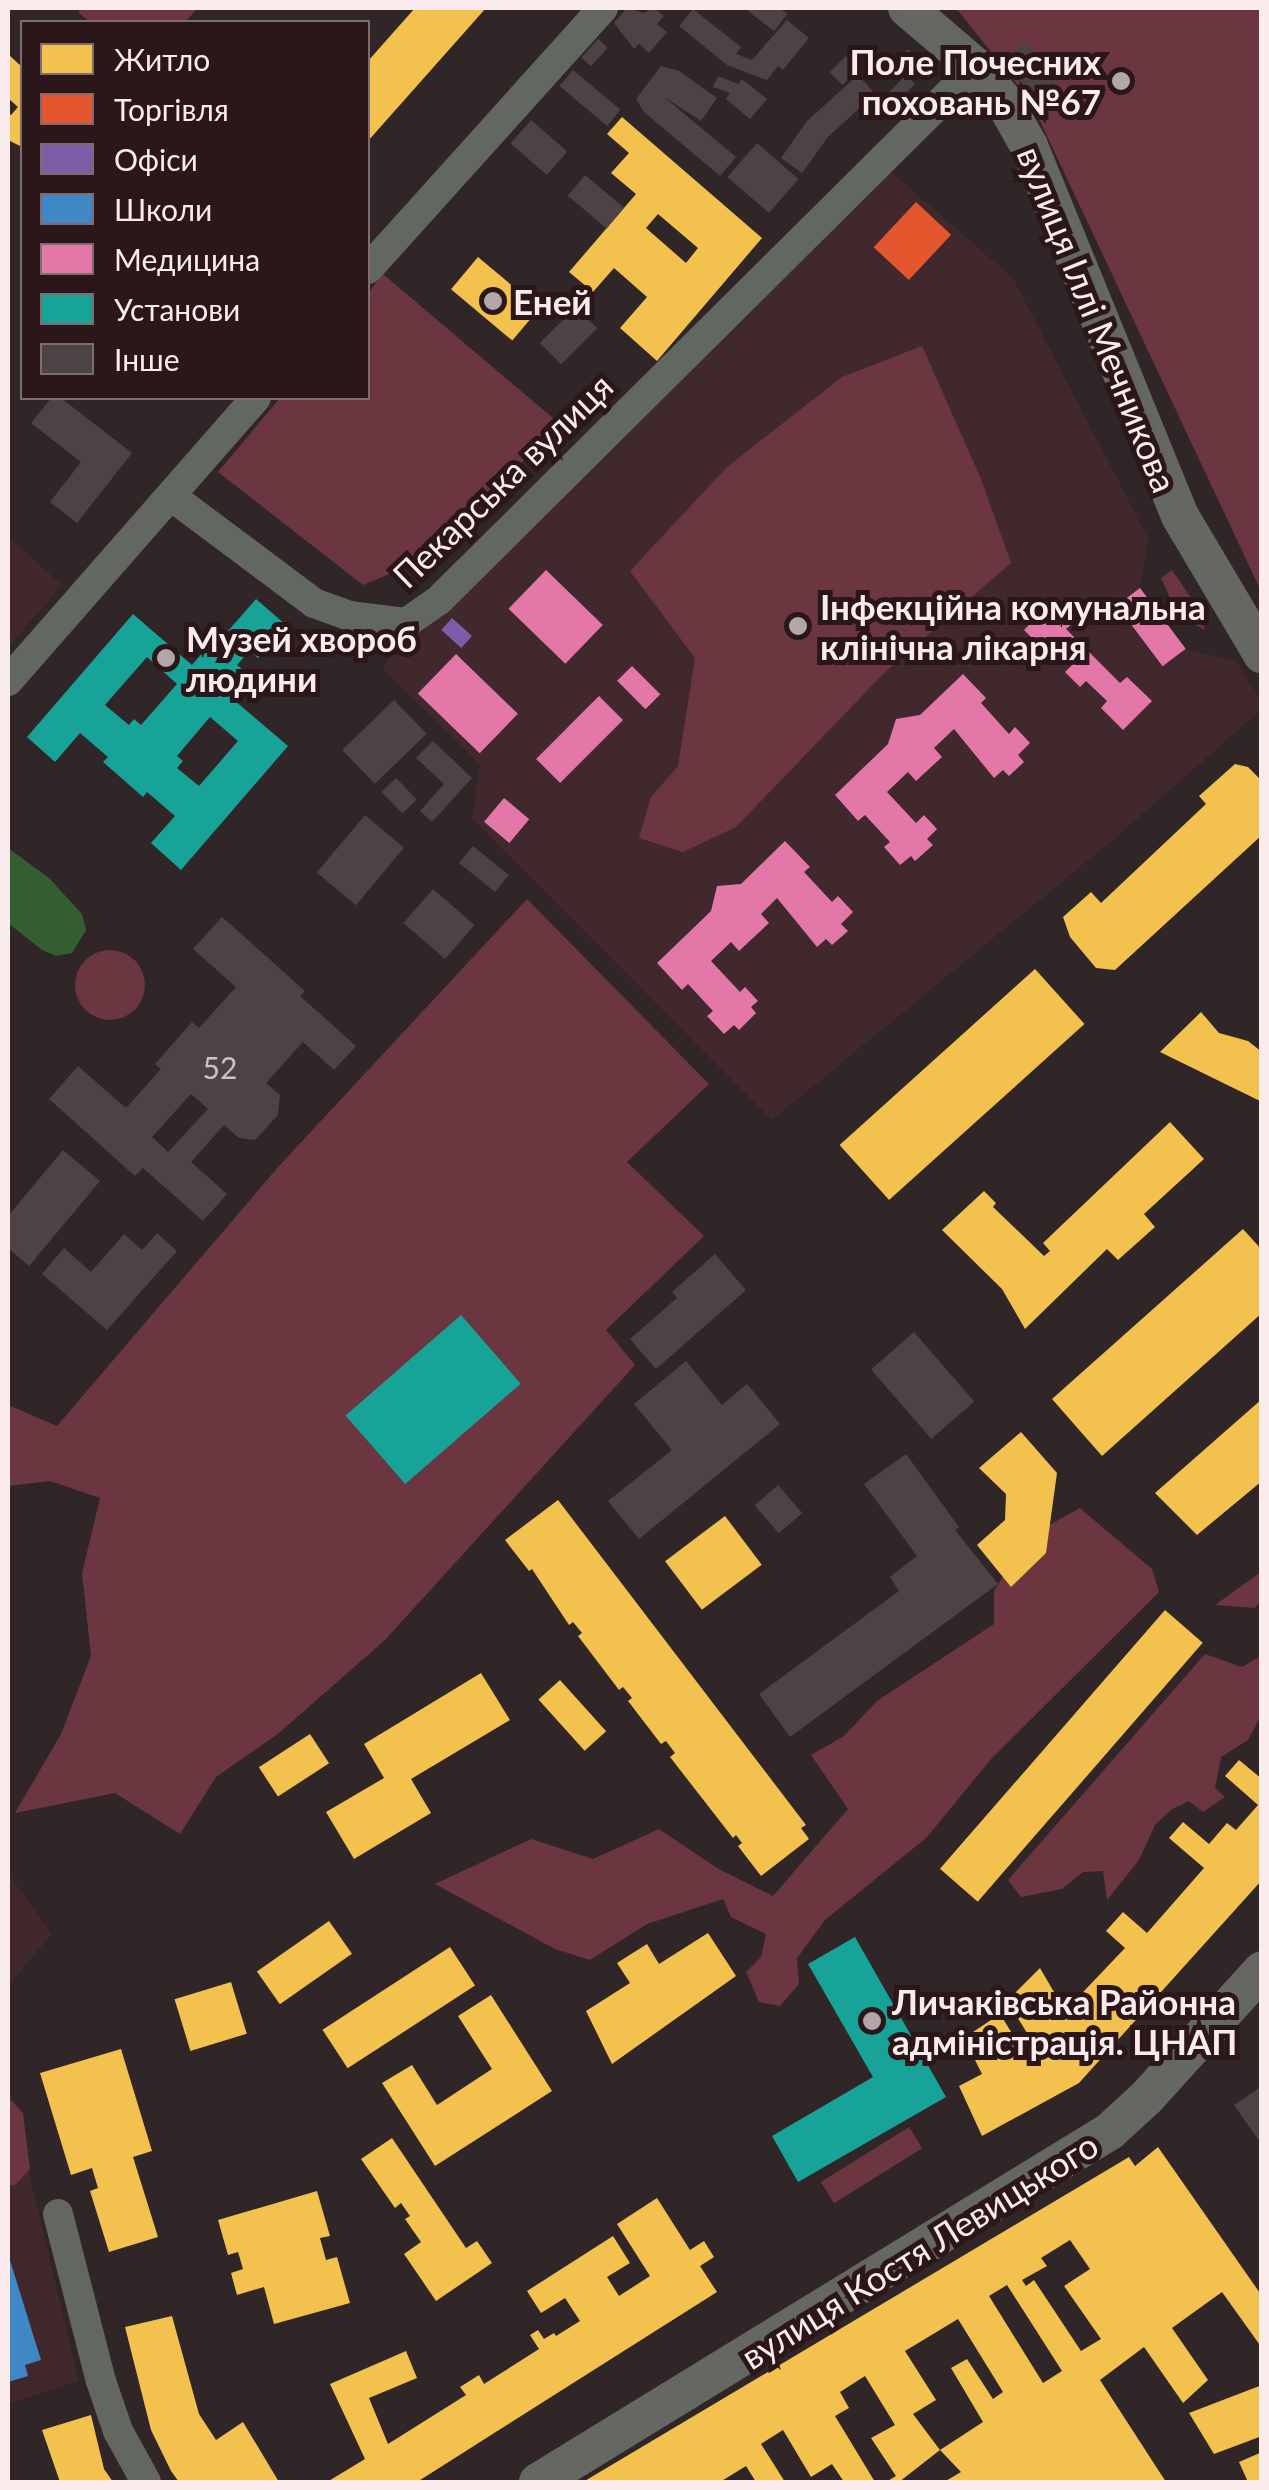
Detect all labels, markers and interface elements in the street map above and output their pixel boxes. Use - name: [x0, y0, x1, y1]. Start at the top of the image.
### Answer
- legend: [20, 20, 370, 400]
- place label: Поле Почесних поховань №67: [849, 40, 1101, 122]
- text: Житло: [114, 41, 210, 77]
- marker: Поле Почесних поховань №67: [1110, 70, 1132, 92]
- text: Торгівля: [114, 91, 229, 127]
- street label: вулиця Іллі Мечникова: [1009, 140, 1187, 498]
- text: Офіси: [114, 141, 198, 177]
- text: Школи: [114, 191, 212, 227]
- text: Медицина: [114, 241, 260, 277]
- place label: Еней: [513, 280, 592, 322]
- marker: Еней: [482, 290, 504, 312]
- text: Установи: [114, 291, 240, 327]
- text: Інше: [114, 341, 180, 377]
- street label: Пекарська вулиця: [383, 364, 621, 596]
- place label: Інфекційна комунальна клінічна лікарня: [820, 585, 1206, 667]
- marker: Інфекційна комунальна клінічна лікарня: [785, 613, 811, 639]
- place label: Музей хвороб людини: [186, 617, 417, 699]
- marker: Музей хвороб людини: [155, 647, 177, 669]
- house number: 52: [203, 1049, 237, 1085]
- place label: Личаківська Районна адміністрація. ЦНАП: [892, 1980, 1237, 2062]
- marker: Личаківська Районна адміністрація. ЦНАП: [861, 2010, 883, 2032]
- street label: вулиця Костя Левицького: [733, 2123, 1105, 2377]

